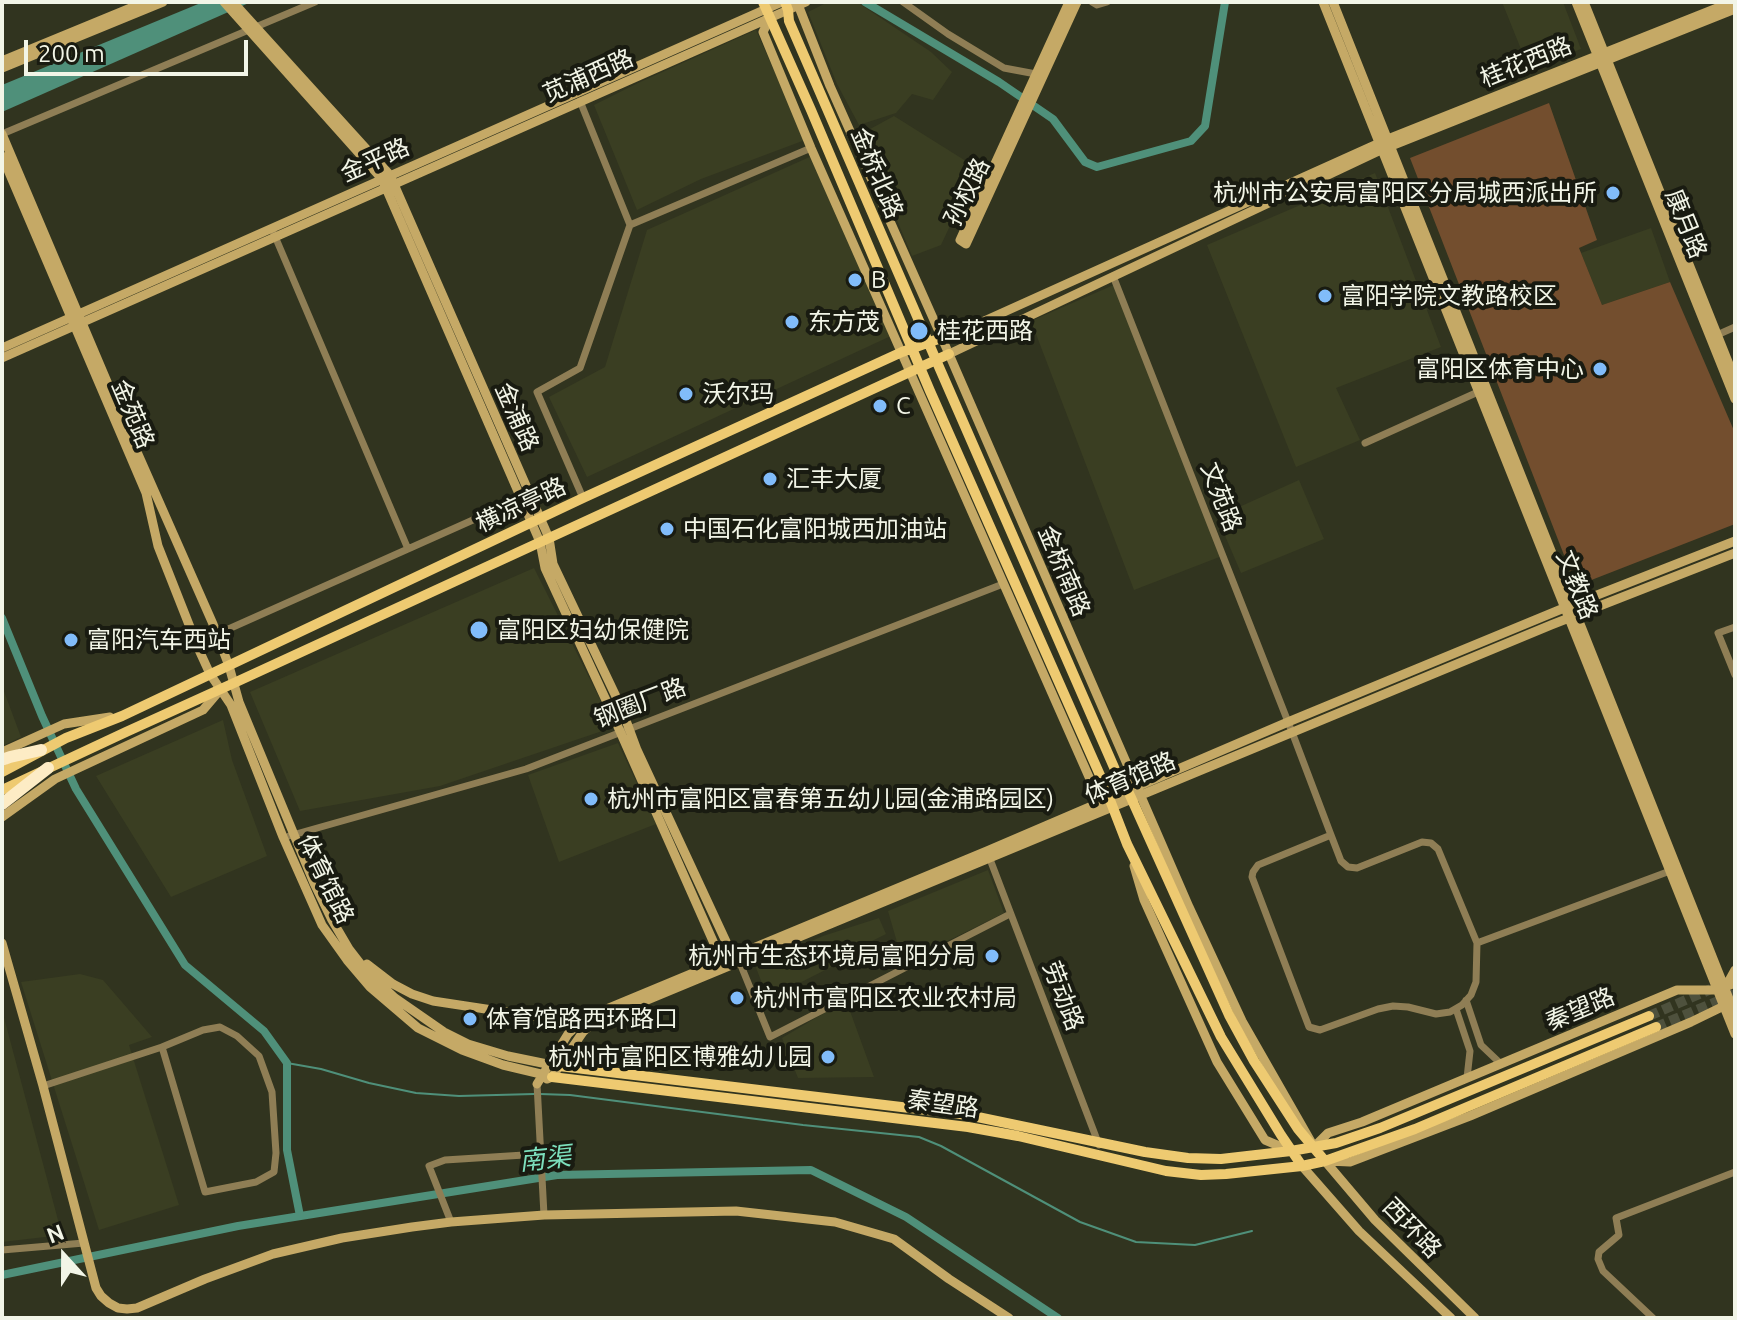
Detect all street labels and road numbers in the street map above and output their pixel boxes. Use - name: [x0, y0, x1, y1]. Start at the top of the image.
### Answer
- street label: 桂花西路: [1476, 31, 1576, 93]
- street label: 苋浦西路: [538, 43, 638, 109]
- street label: 金桥北路: [845, 123, 909, 223]
- street label: 金平路: [336, 132, 414, 188]
- street label: 孙权路: [938, 153, 996, 231]
- street label: 康月路: [1659, 185, 1713, 263]
- street label: 金苑路: [106, 375, 160, 453]
- street label: 金浦路: [489, 378, 545, 456]
- street label: 文苑路: [1195, 458, 1247, 536]
- street label: 横凉亭路: [471, 472, 571, 538]
- street label: 金桥南路: [1032, 521, 1096, 621]
- street label: 文教路: [1550, 546, 1604, 624]
- street label: 钢圈厂路: [590, 672, 690, 734]
- street label: 体育馆路: [1080, 746, 1180, 810]
- street label: 体育馆路: [292, 830, 360, 928]
- street label: 劳动路: [1037, 957, 1089, 1035]
- street label: 秦望路: [1541, 982, 1619, 1036]
- street label: 秦望路: [905, 1085, 981, 1123]
- street label: 西环路: [1377, 1192, 1447, 1264]

